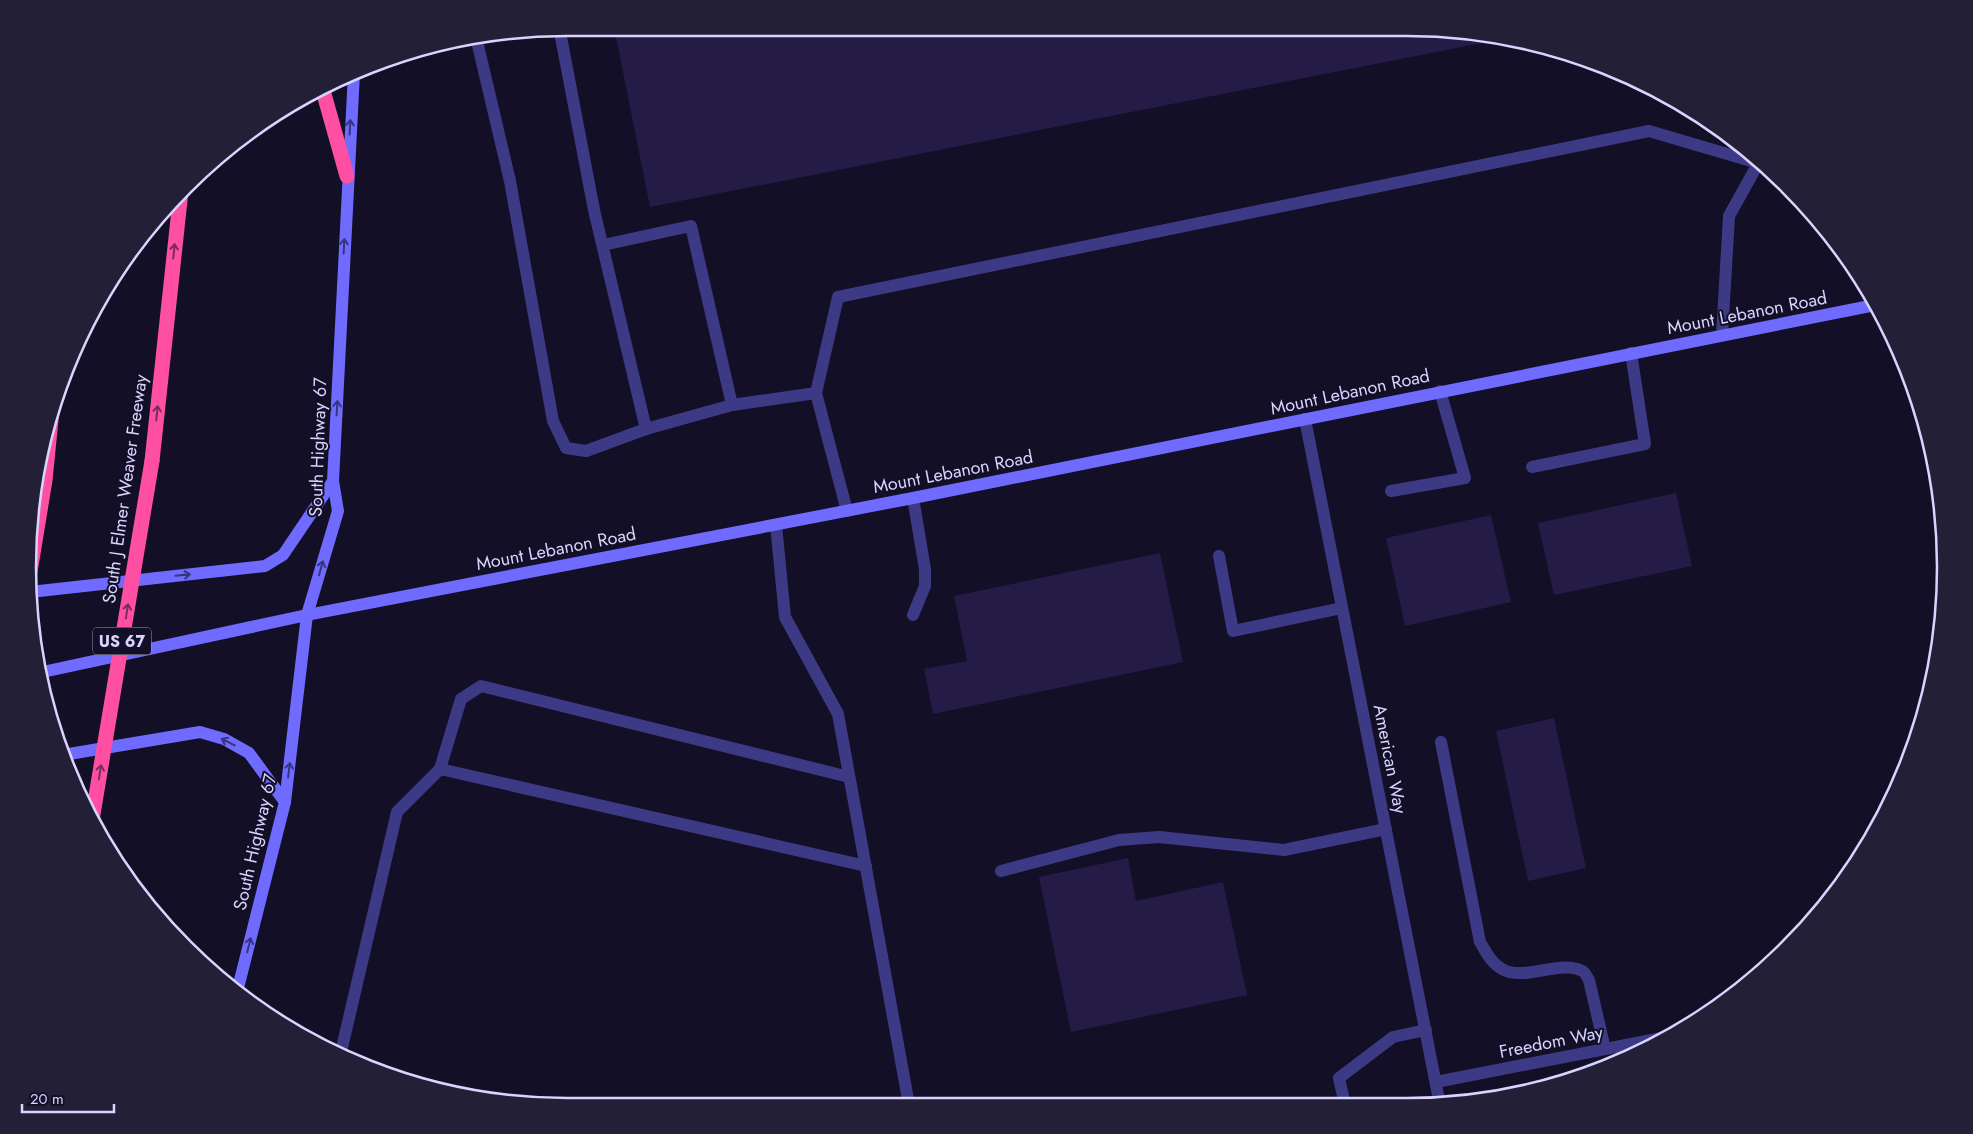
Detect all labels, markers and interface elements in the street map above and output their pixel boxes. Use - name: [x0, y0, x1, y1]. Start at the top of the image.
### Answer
- one-way arrow: [346, 120, 355, 136]
- one-way arrow: [340, 238, 349, 254]
- one-way arrow: [170, 244, 179, 260]
- street label: Mount Lebanon Road: [1665, 285, 1829, 341]
- street label: Mount Lebanon Road: [1268, 362, 1432, 422]
- street label: South J Elmer Weaver Freeway: [96, 373, 154, 605]
- street label: South Highway 67: [303, 376, 333, 517]
- one-way arrow: [332, 400, 341, 416]
- one-way arrow: [152, 405, 162, 421]
- street label: Mount Lebanon Road: [871, 444, 1035, 500]
- street label: Mount Lebanon Road: [474, 521, 638, 577]
- one-way arrow: [317, 560, 326, 576]
- one-way arrow: [174, 570, 190, 580]
- one-way arrow: [122, 604, 132, 620]
- road number: US 67: [93, 627, 151, 654]
- street label: American Way: [1367, 702, 1413, 816]
- one-way arrow: [221, 737, 236, 747]
- one-way arrow: [284, 762, 294, 778]
- one-way arrow: [96, 764, 106, 780]
- street label: South Highway 67: [227, 771, 283, 913]
- one-way arrow: [245, 938, 254, 954]
- street label: Freedom Way: [1497, 1019, 1605, 1065]
- scale bar: [22, 1082, 115, 1114]
- text: 20 m: [30, 1088, 64, 1110]

